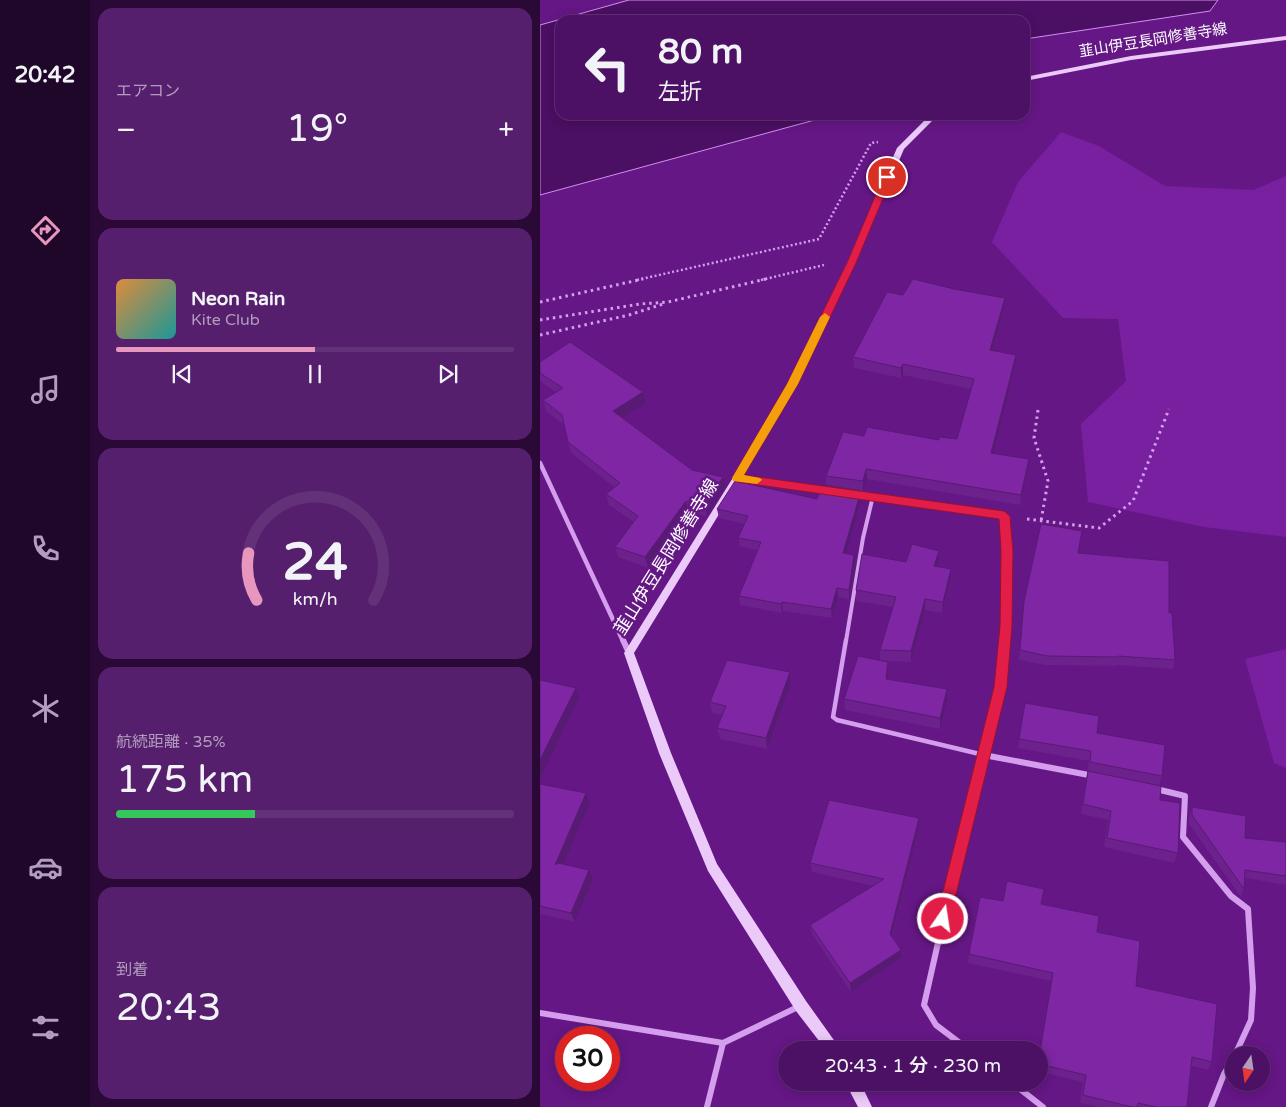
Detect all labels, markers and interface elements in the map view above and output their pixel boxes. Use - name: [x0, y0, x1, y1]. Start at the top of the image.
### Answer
- street label: 韮山伊豆長岡修善寺線: [1078, 19, 1228, 61]
- text: 80 m: [658, 31, 743, 73]
- icon: left: [575, 35, 640, 100]
- text: 20:42: [15, 62, 75, 88]
- text: 左折: [658, 79, 702, 105]
- text: エアコン: [116, 81, 180, 101]
- text: 19°: [286, 106, 348, 152]
- text: −: [116, 113, 136, 147]
- text: +: [498, 113, 514, 147]
- pin: [866, 156, 908, 198]
- icon: arrive: [873, 163, 901, 191]
- icon: directions: [28, 213, 63, 248]
- text: Neon Rain: [191, 288, 285, 310]
- text: Kite Club: [191, 310, 260, 330]
- icon: previous: [168, 360, 196, 388]
- icon: pause: [301, 360, 329, 388]
- icon: next: [434, 360, 462, 388]
- icon: music: [28, 372, 63, 407]
- street label: 韮山伊豆長岡修善寺線: [609, 475, 723, 639]
- icon: phone: [28, 531, 63, 566]
- text: 24: [282, 531, 348, 594]
- text: km/h: [293, 589, 337, 610]
- icon: climate: [28, 691, 63, 726]
- text: 航続距離 · 35%: [116, 732, 226, 752]
- text: 175 km: [116, 757, 253, 803]
- icon: car: [28, 850, 63, 885]
- position arrow: [916, 892, 968, 944]
- text: 到着: [116, 960, 148, 980]
- text: 20:43: [116, 985, 221, 1031]
- icon: filters: [28, 1010, 63, 1045]
- speed limit sign: 30: [555, 1026, 620, 1091]
- north arrow: [1225, 1046, 1270, 1091]
- map controls: [1225, 1046, 1270, 1091]
- text: 20:43 · 1 分 · 230 m: [825, 1055, 1001, 1077]

